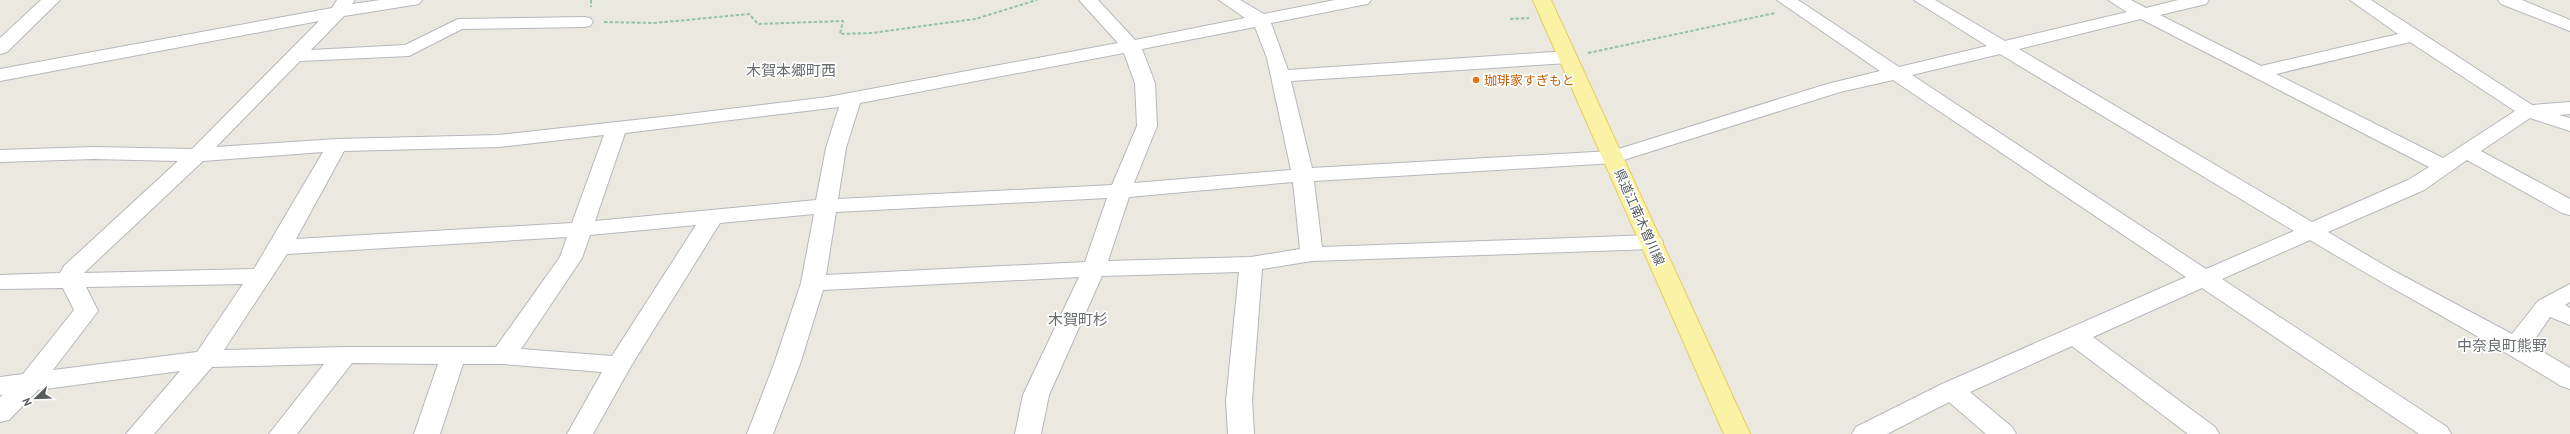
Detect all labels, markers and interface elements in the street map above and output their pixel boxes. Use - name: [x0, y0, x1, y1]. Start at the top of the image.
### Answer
- district label: 木賀本郷町西: [746, 61, 836, 80]
- place label: 珈琲家すぎもと: [1484, 72, 1575, 89]
- marker: 珈琲家すぎもと: [1471, 75, 1481, 85]
- street label: 県道江南木曽川線: [1611, 166, 1668, 268]
- district label: 木賀町杉: [1048, 310, 1108, 329]
- district label: 中奈良町熊野: [2457, 336, 2547, 355]
- north arrow: [16, 378, 56, 418]
- text: N: [19, 396, 35, 408]

